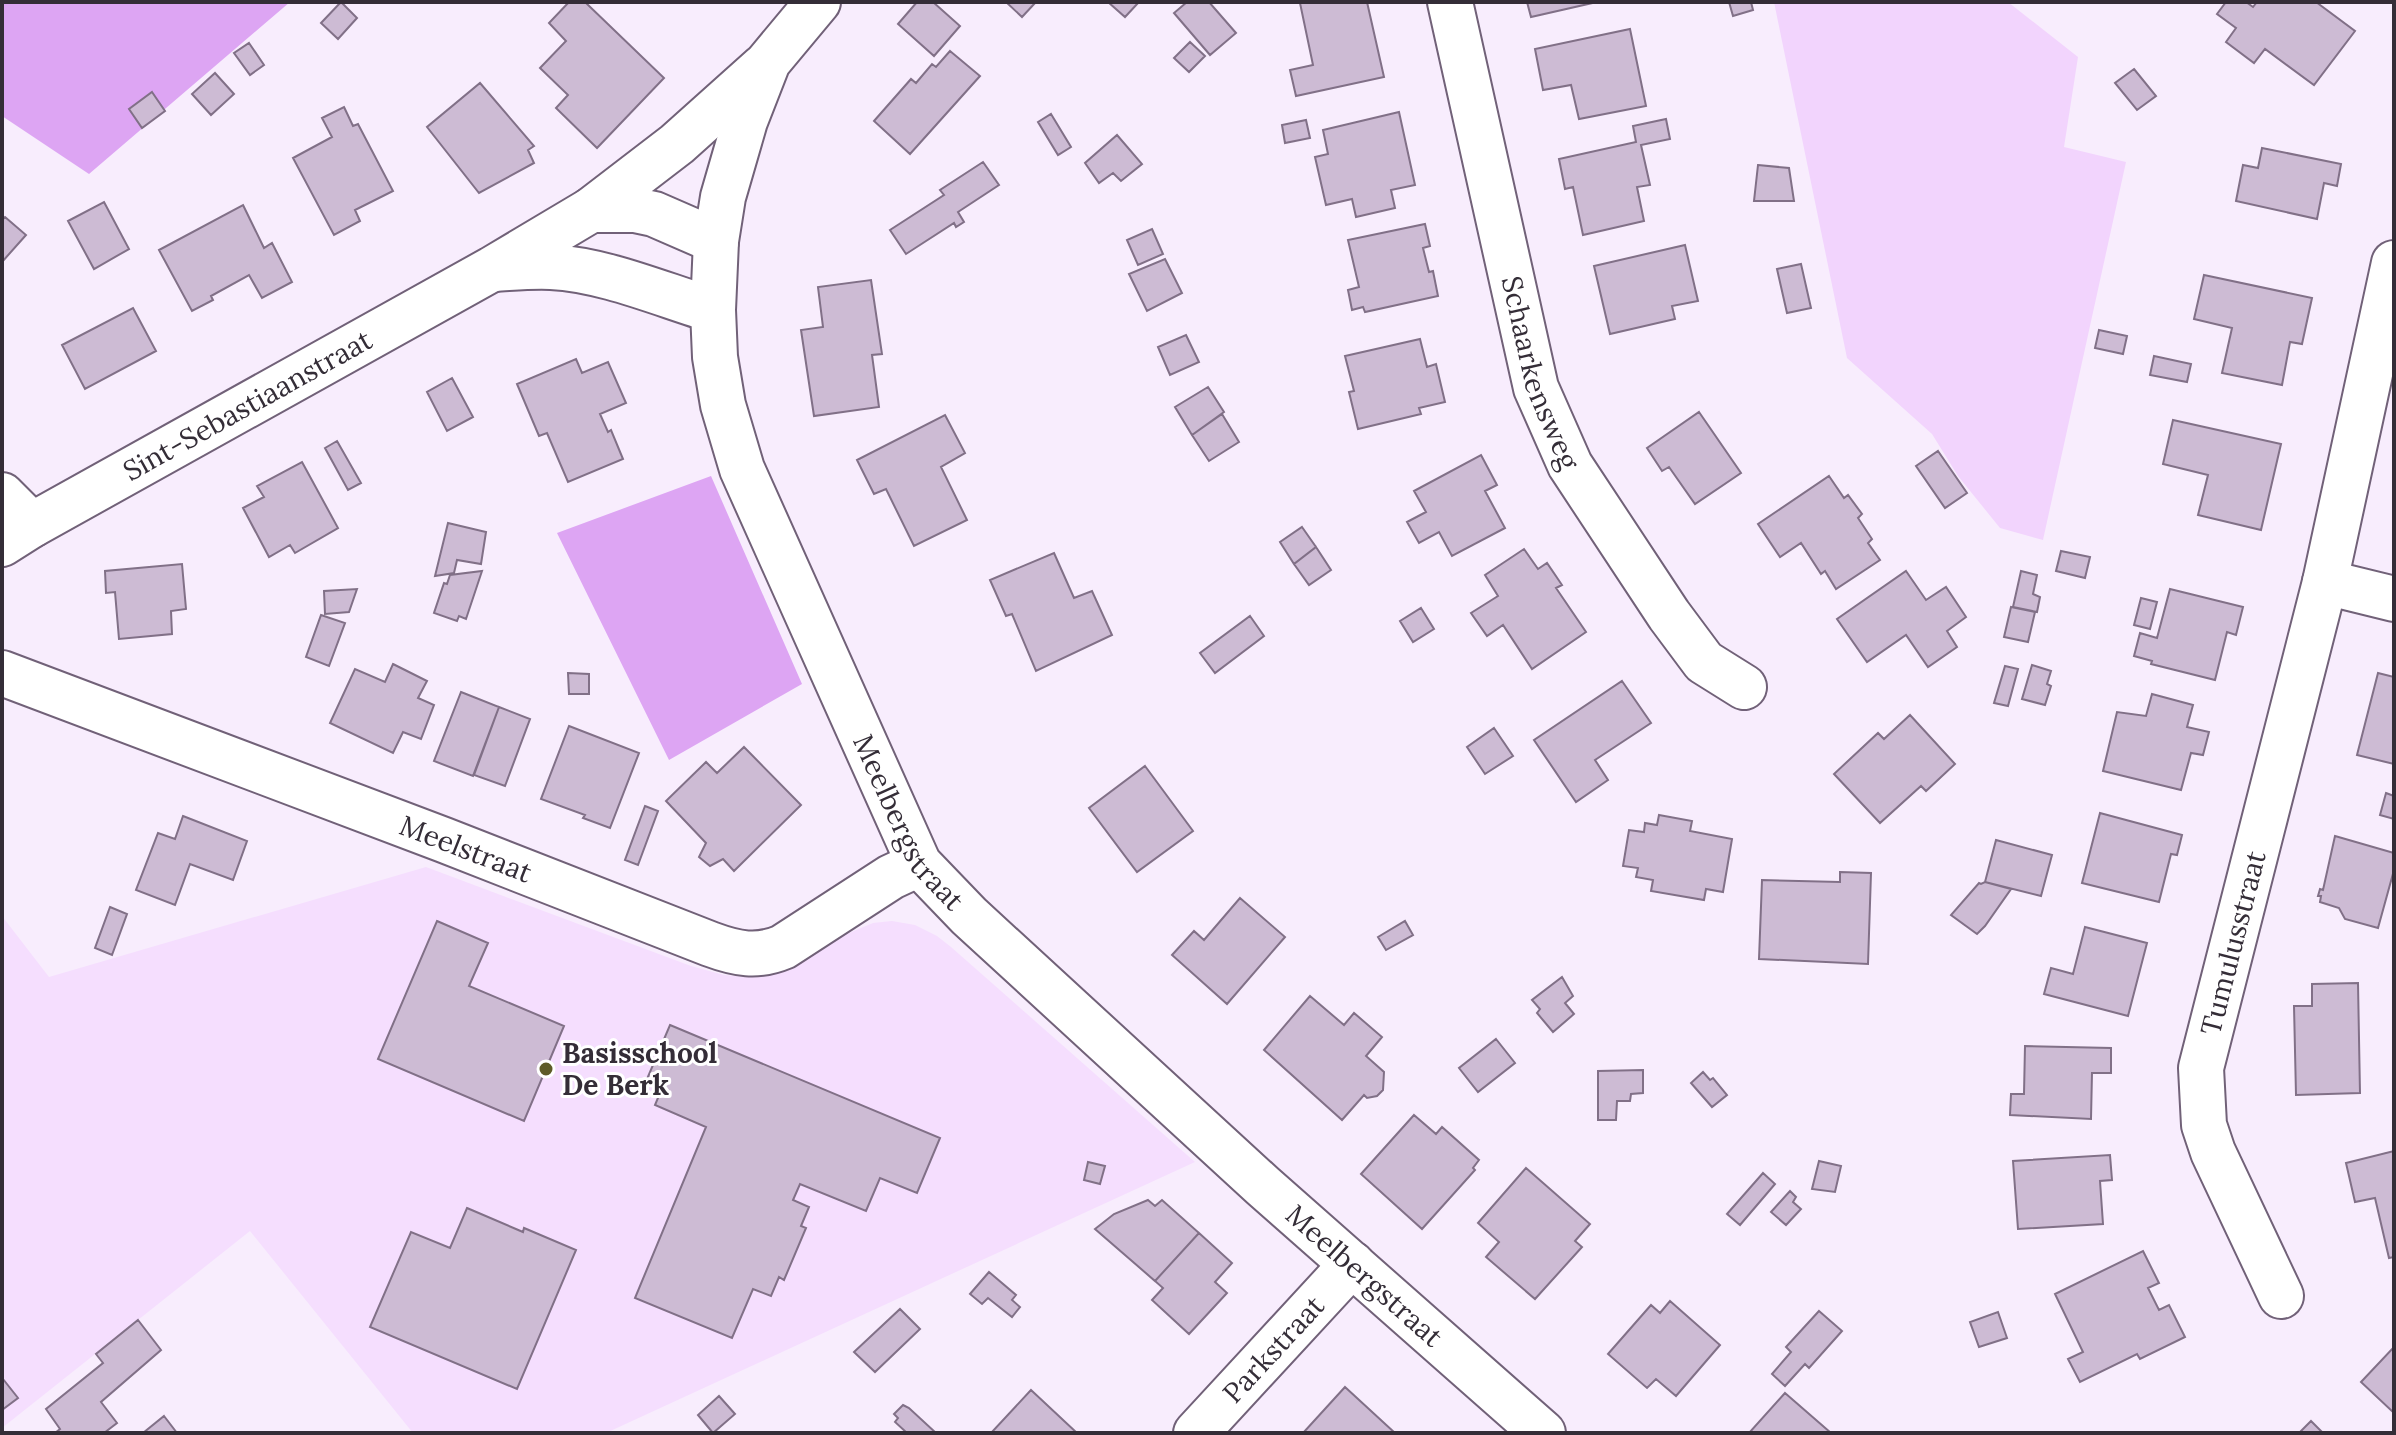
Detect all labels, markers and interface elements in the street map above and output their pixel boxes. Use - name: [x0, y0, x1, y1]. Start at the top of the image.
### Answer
- street label: Schaarkensweg: [1494, 273, 1588, 475]
- street label: Sint-Sebastiaanstraat: [117, 321, 378, 489]
- street label: Meelbergstraat: [845, 729, 972, 918]
- street label: Meelstraat: [395, 807, 537, 891]
- street label: Tumulusstraat: [2192, 847, 2274, 1039]
- place label: Basisschool De Berk: [562, 1035, 718, 1103]
- marker: Basisschool De Berk: [537, 1060, 555, 1078]
- street label: Meelbergstraat: [1278, 1197, 1451, 1354]
- street label: Parkstraat: [1215, 1288, 1332, 1411]

